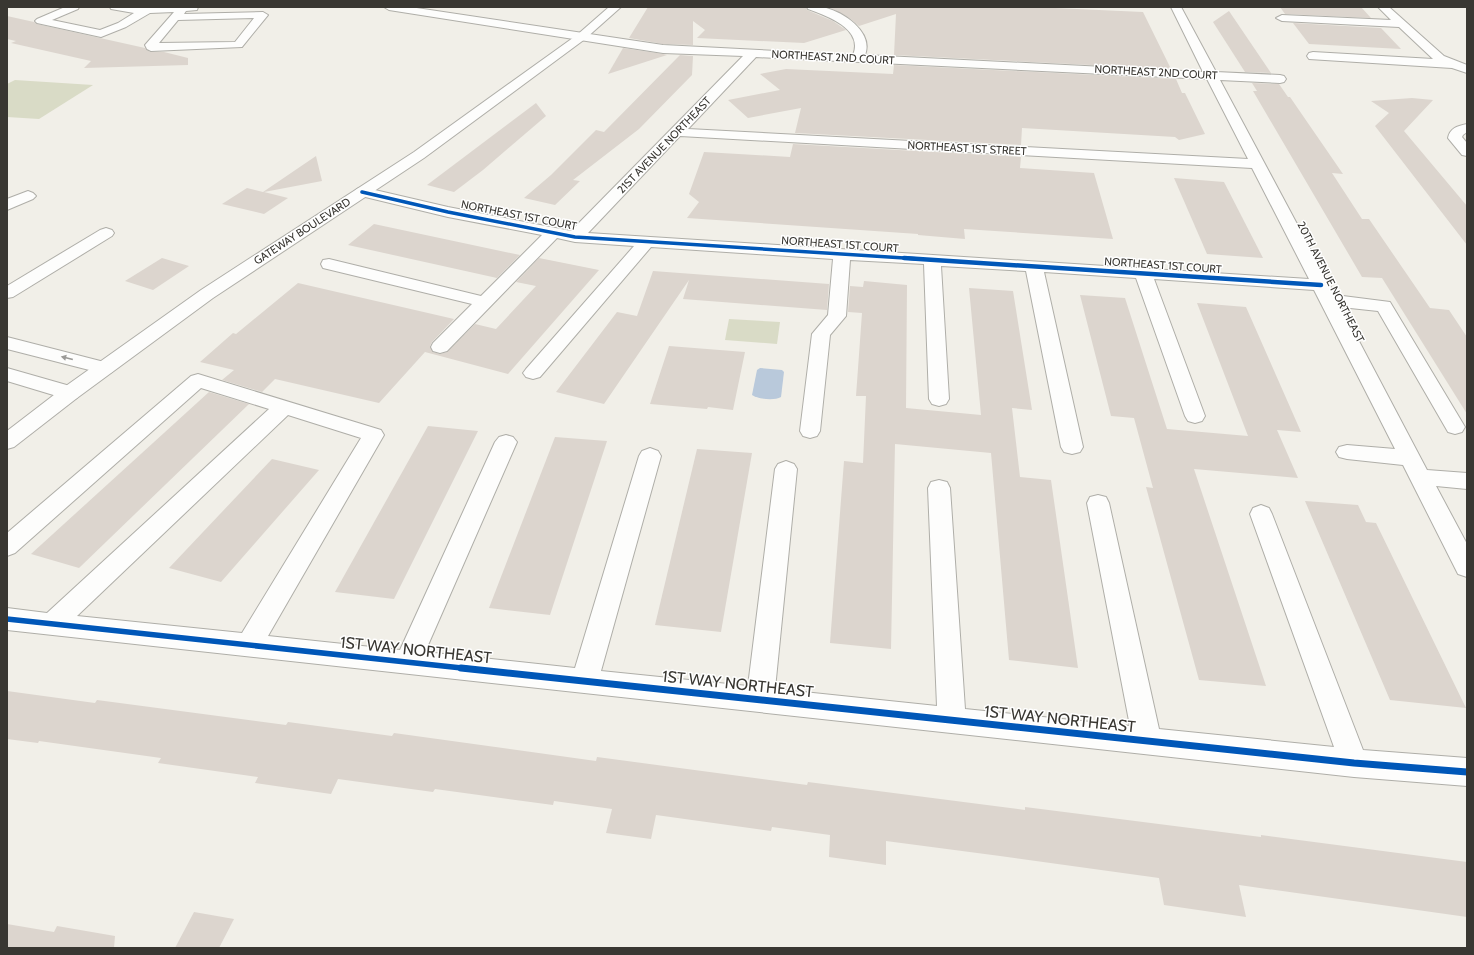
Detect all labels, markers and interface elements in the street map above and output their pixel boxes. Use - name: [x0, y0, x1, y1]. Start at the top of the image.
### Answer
- street label: NORTHEAST 2ND COURT: [771, 47, 895, 67]
- street label: NORTHEAST 2ND COURT: [1094, 62, 1218, 82]
- street label: 21ST AVENUE NORTHEAST: [614, 94, 714, 196]
- street label: NORTHEAST 1ST STREET: [907, 138, 1027, 158]
- street label: GATEWAY BOULEVARD: [251, 194, 353, 268]
- street label: NORTHEAST 1ST COURT: [460, 197, 578, 233]
- street label: 20TH AVENUE NORTHEAST: [1294, 219, 1368, 345]
- street label: NORTHEAST 1ST COURT: [781, 233, 899, 255]
- street label: NORTHEAST 1ST COURT: [1104, 254, 1222, 276]
- one-way arrow: [61, 354, 74, 360]
- street label: 1ST WAY NORTHEAST: [339, 633, 493, 667]
- street label: 1ST WAY NORTHEAST: [661, 667, 815, 701]
- street label: 1ST WAY NORTHEAST: [983, 702, 1137, 736]

